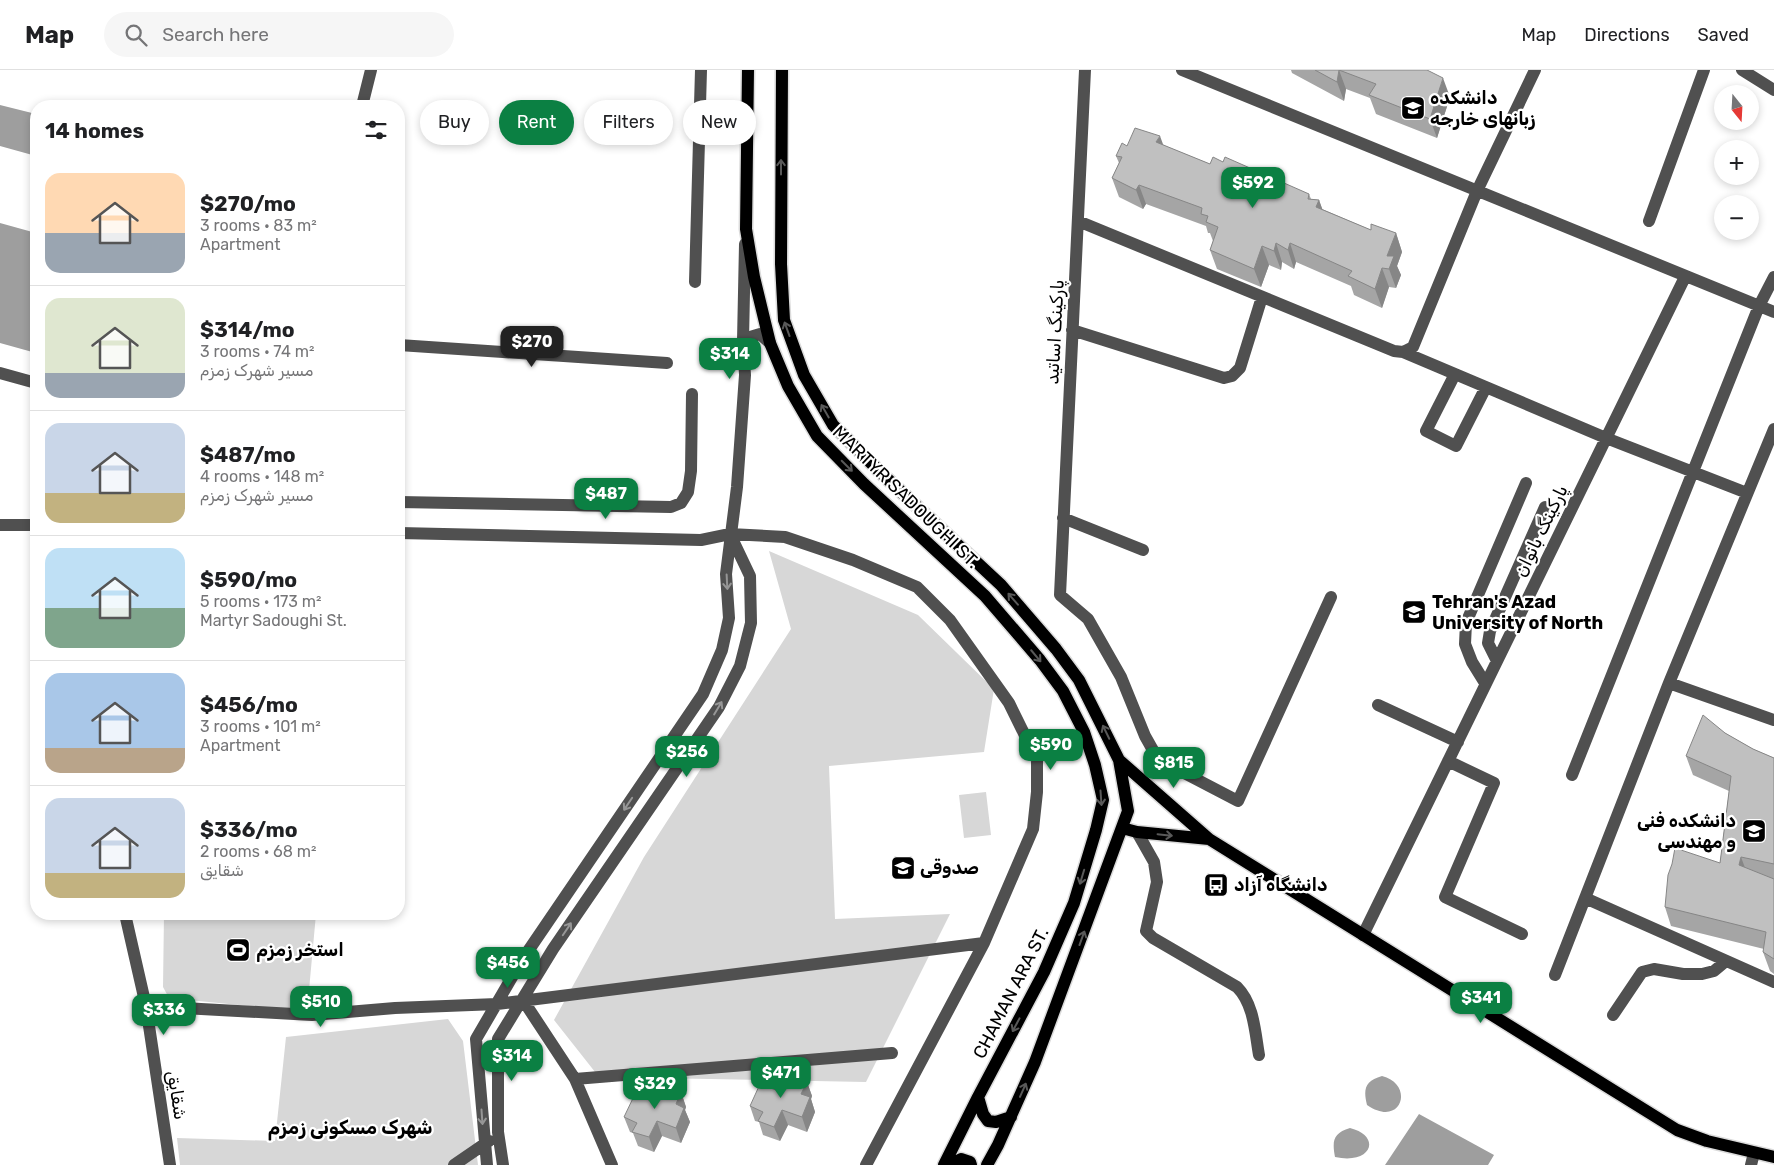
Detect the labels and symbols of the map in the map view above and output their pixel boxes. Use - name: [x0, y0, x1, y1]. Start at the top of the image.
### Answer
- north arrow: [1714, 85, 1759, 130]
- place label: دانشکده زبانهای خارجه: [1430, 87, 1536, 130]
- school or university icon: دانشکده زبانهای خارجه: [1400, 95, 1426, 121]
- one-way arrow: [776, 159, 786, 176]
- pin: $592: [1223, 166, 1283, 209]
- street label: پارکینگ اساتید: [1041, 279, 1070, 385]
- one-way arrow: [782, 322, 791, 337]
- pin: $270: [502, 326, 562, 368]
- pin: $314: [700, 338, 760, 380]
- one-way arrow: [819, 404, 829, 418]
- street label: MARTYR SADOUGHI ST.: [828, 421, 984, 573]
- one-way arrow: [841, 460, 853, 473]
- pin: $487: [576, 478, 636, 520]
- street label: پارکینگ بانوان: [1509, 482, 1574, 581]
- one-way arrow: [722, 574, 731, 590]
- place label: Tehran's Azad University of North: [1432, 591, 1603, 634]
- one-way arrow: [1007, 593, 1019, 606]
- school or university icon: Tehran's Azad University of North: [1401, 599, 1427, 625]
- one-way arrow: [1030, 649, 1042, 662]
- one-way arrow: [713, 701, 723, 715]
- one-way arrow: [1100, 725, 1110, 740]
- pin: $590: [1021, 728, 1081, 771]
- pin: $256: [657, 736, 717, 778]
- pin: $815: [1144, 746, 1204, 789]
- one-way arrow: [1096, 789, 1106, 805]
- one-way arrow: [623, 797, 633, 811]
- place label: دانشکده فنی و مهندسی: [1637, 810, 1736, 853]
- school or university icon: دانشکده فنی و مهندسی: [1741, 818, 1767, 844]
- one-way arrow: [1157, 830, 1173, 839]
- school or university icon: صدوقی: [890, 855, 916, 881]
- place label: صدوقی: [920, 857, 979, 879]
- one-way arrow: [1077, 869, 1087, 885]
- bus stop icon: دانشگاه آزاد: [1203, 872, 1229, 898]
- place label: دانشگاه آزاد: [1234, 874, 1327, 896]
- one-way arrow: [562, 922, 572, 936]
- street label: CHAMAN ARA ST.: [968, 924, 1054, 1062]
- one-way arrow: [1078, 931, 1087, 947]
- sports icon: استخر زمزم: [225, 937, 251, 963]
- place label: استخر زمزم: [256, 939, 344, 962]
- pin: $456: [478, 946, 538, 989]
- pin: $341: [1451, 982, 1511, 1024]
- pin: $510: [291, 986, 351, 1028]
- pin: $336: [134, 994, 194, 1036]
- one-way arrow: [1011, 1017, 1020, 1032]
- pin: $314: [482, 1040, 542, 1082]
- pin: $471: [751, 1056, 811, 1099]
- pin: $329: [625, 1068, 685, 1110]
- street label: شقایق: [162, 1069, 192, 1121]
- one-way arrow: [1019, 1083, 1028, 1098]
- one-way arrow: [477, 1109, 487, 1125]
- district label: شهرک مسکونی زمزم: [268, 1116, 432, 1141]

